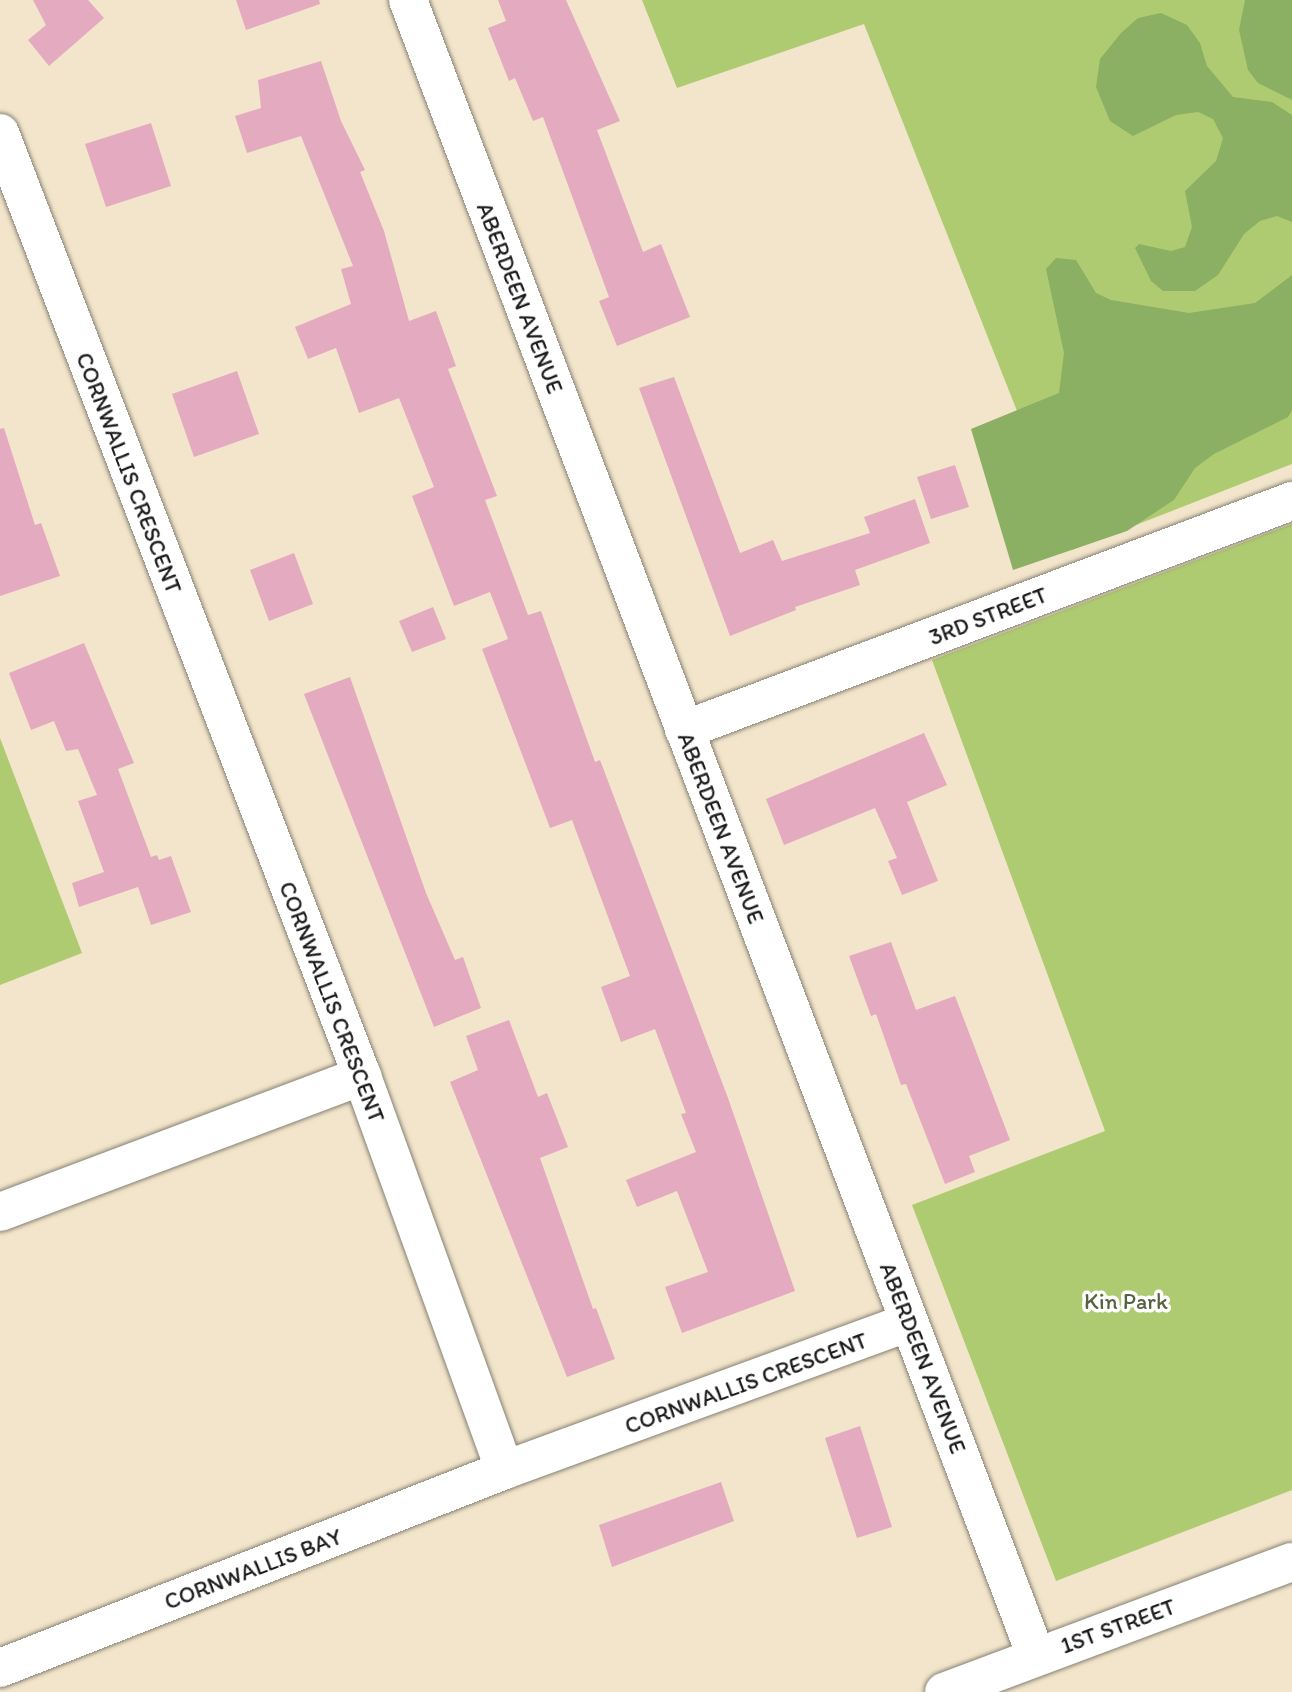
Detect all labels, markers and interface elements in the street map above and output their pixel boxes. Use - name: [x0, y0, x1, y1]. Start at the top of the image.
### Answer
- street label: ABERDEEN AVENUE: [471, 199, 569, 397]
- street label: CORNWALLIS CRESCENT: [70, 348, 188, 598]
- street label: 3RD STREET: [925, 581, 1051, 651]
- street label: ABERDEEN AVENUE: [672, 729, 770, 927]
- street label: CORNWALLIS CRESCENT: [273, 877, 391, 1127]
- street label: ABERDEEN AVENUE: [874, 1259, 972, 1457]
- park label: Kin Park: [1084, 1287, 1168, 1315]
- street label: CORNWALLIS CRESCENT: [621, 1326, 871, 1440]
- street label: CORNWALLIS BAY: [160, 1522, 346, 1616]
- street label: 1ST STREET: [1057, 1592, 1179, 1660]

